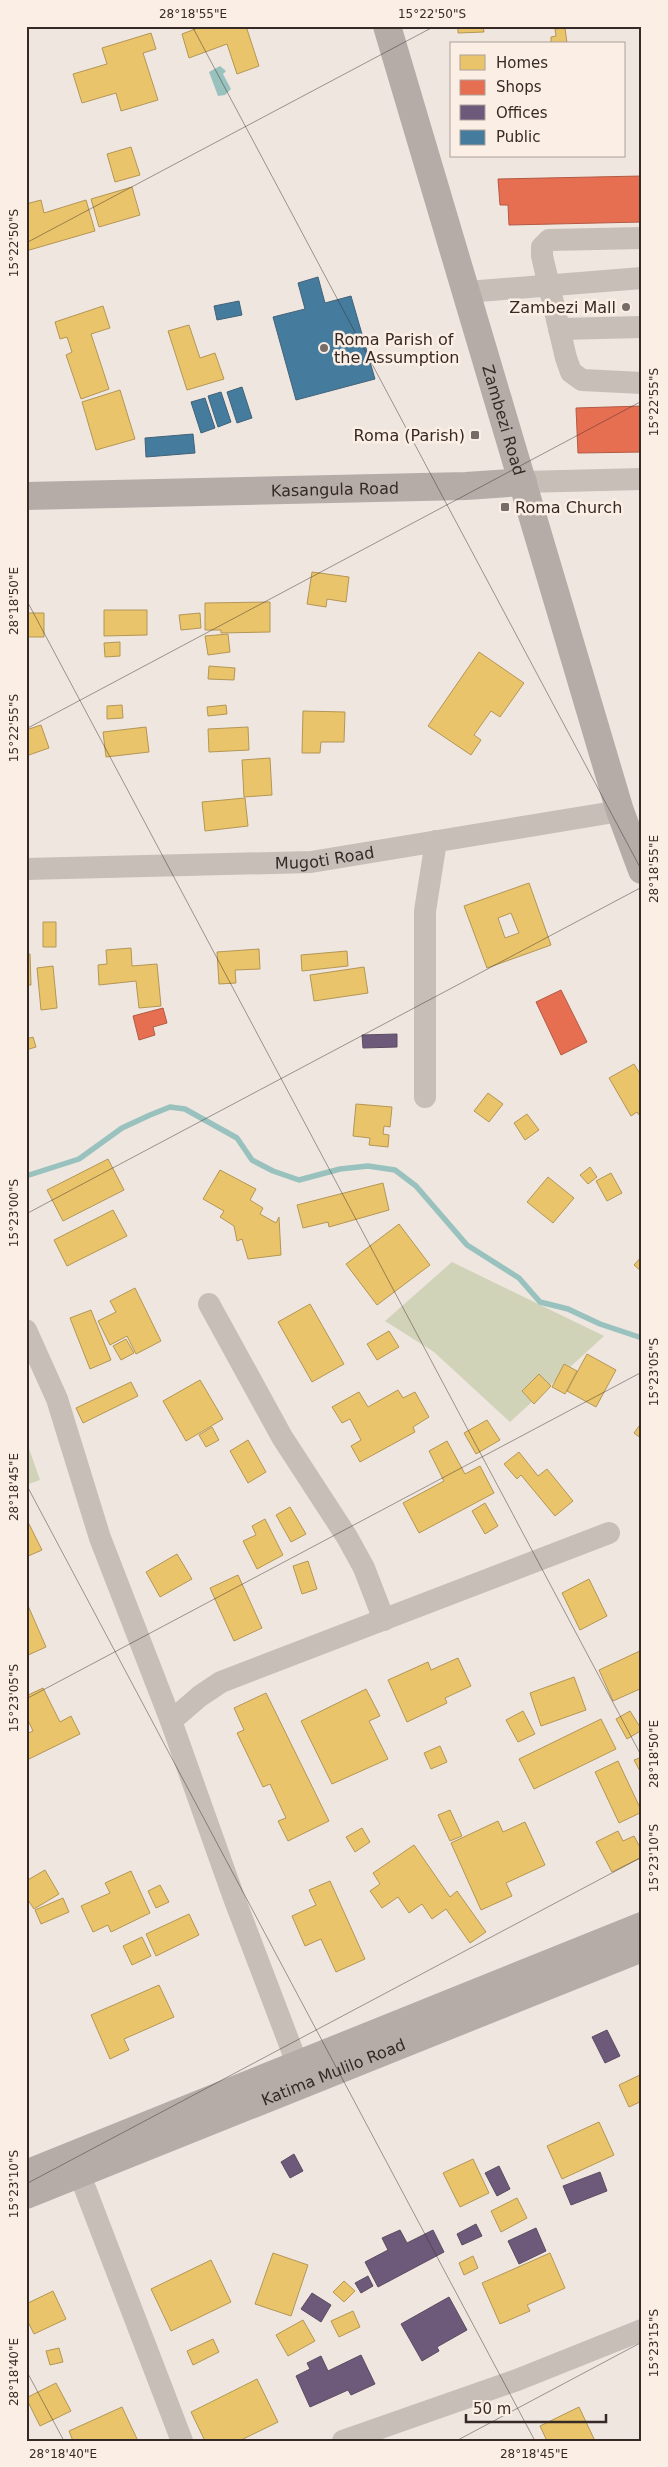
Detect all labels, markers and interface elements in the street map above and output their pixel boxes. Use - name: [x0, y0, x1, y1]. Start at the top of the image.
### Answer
- text: 28°18'55"E: [159, 7, 227, 21]
- text: 15°22'50"S: [398, 7, 466, 21]
- legend: [450, 42, 626, 158]
- text: Homes: [496, 54, 548, 72]
- text: Shops: [496, 78, 542, 96]
- text: Offices: [496, 104, 548, 122]
- text: Public: [496, 128, 540, 146]
- text: 15°22'50"S: [7, 209, 21, 277]
- place label: Zambezi Mall: [509, 298, 616, 317]
- marker: Zambezi Mall: [620, 301, 632, 313]
- place label: Roma Parish of the Assumption: [334, 330, 460, 367]
- marker: Roma Parish of the Assumption: [318, 342, 330, 354]
- street label: Zambezi Road: [479, 362, 529, 478]
- text: 15°22'55"S: [647, 368, 661, 436]
- place label: Roma (Parish): [354, 426, 465, 445]
- marker: Roma (Parish): [469, 429, 481, 441]
- street label: Kasangula Road: [271, 478, 399, 500]
- place label: Roma Church: [515, 498, 622, 517]
- marker: Roma Church: [499, 501, 511, 513]
- text: 28°18'50"E: [7, 567, 21, 635]
- text: 15°22'55"S: [7, 694, 21, 762]
- text: 28°18'55"E: [647, 835, 661, 903]
- street label: Mugoti Road: [275, 842, 376, 872]
- text: 15°23'00"S: [7, 1179, 21, 1247]
- text: 15°23'05"S: [647, 1338, 661, 1406]
- text: 28°18'45"E: [7, 1453, 21, 1521]
- text: 15°23'05"S: [7, 1664, 21, 1732]
- text: 28°18'50"E: [647, 1720, 661, 1788]
- text: 15°23'10"S: [647, 1824, 661, 1892]
- street label: Katima Mulilo Road: [258, 2034, 408, 2109]
- text: 15°23'10"S: [7, 2150, 21, 2218]
- text: 15°23'15"S: [647, 2309, 661, 2377]
- text: 28°18'40"E: [7, 2338, 21, 2406]
- scale bar: [466, 2392, 606, 2424]
- text: 50 m: [473, 2400, 511, 2418]
- text: 28°18'40"E: [29, 2447, 97, 2461]
- text: 28°18'45"E: [500, 2447, 568, 2461]

